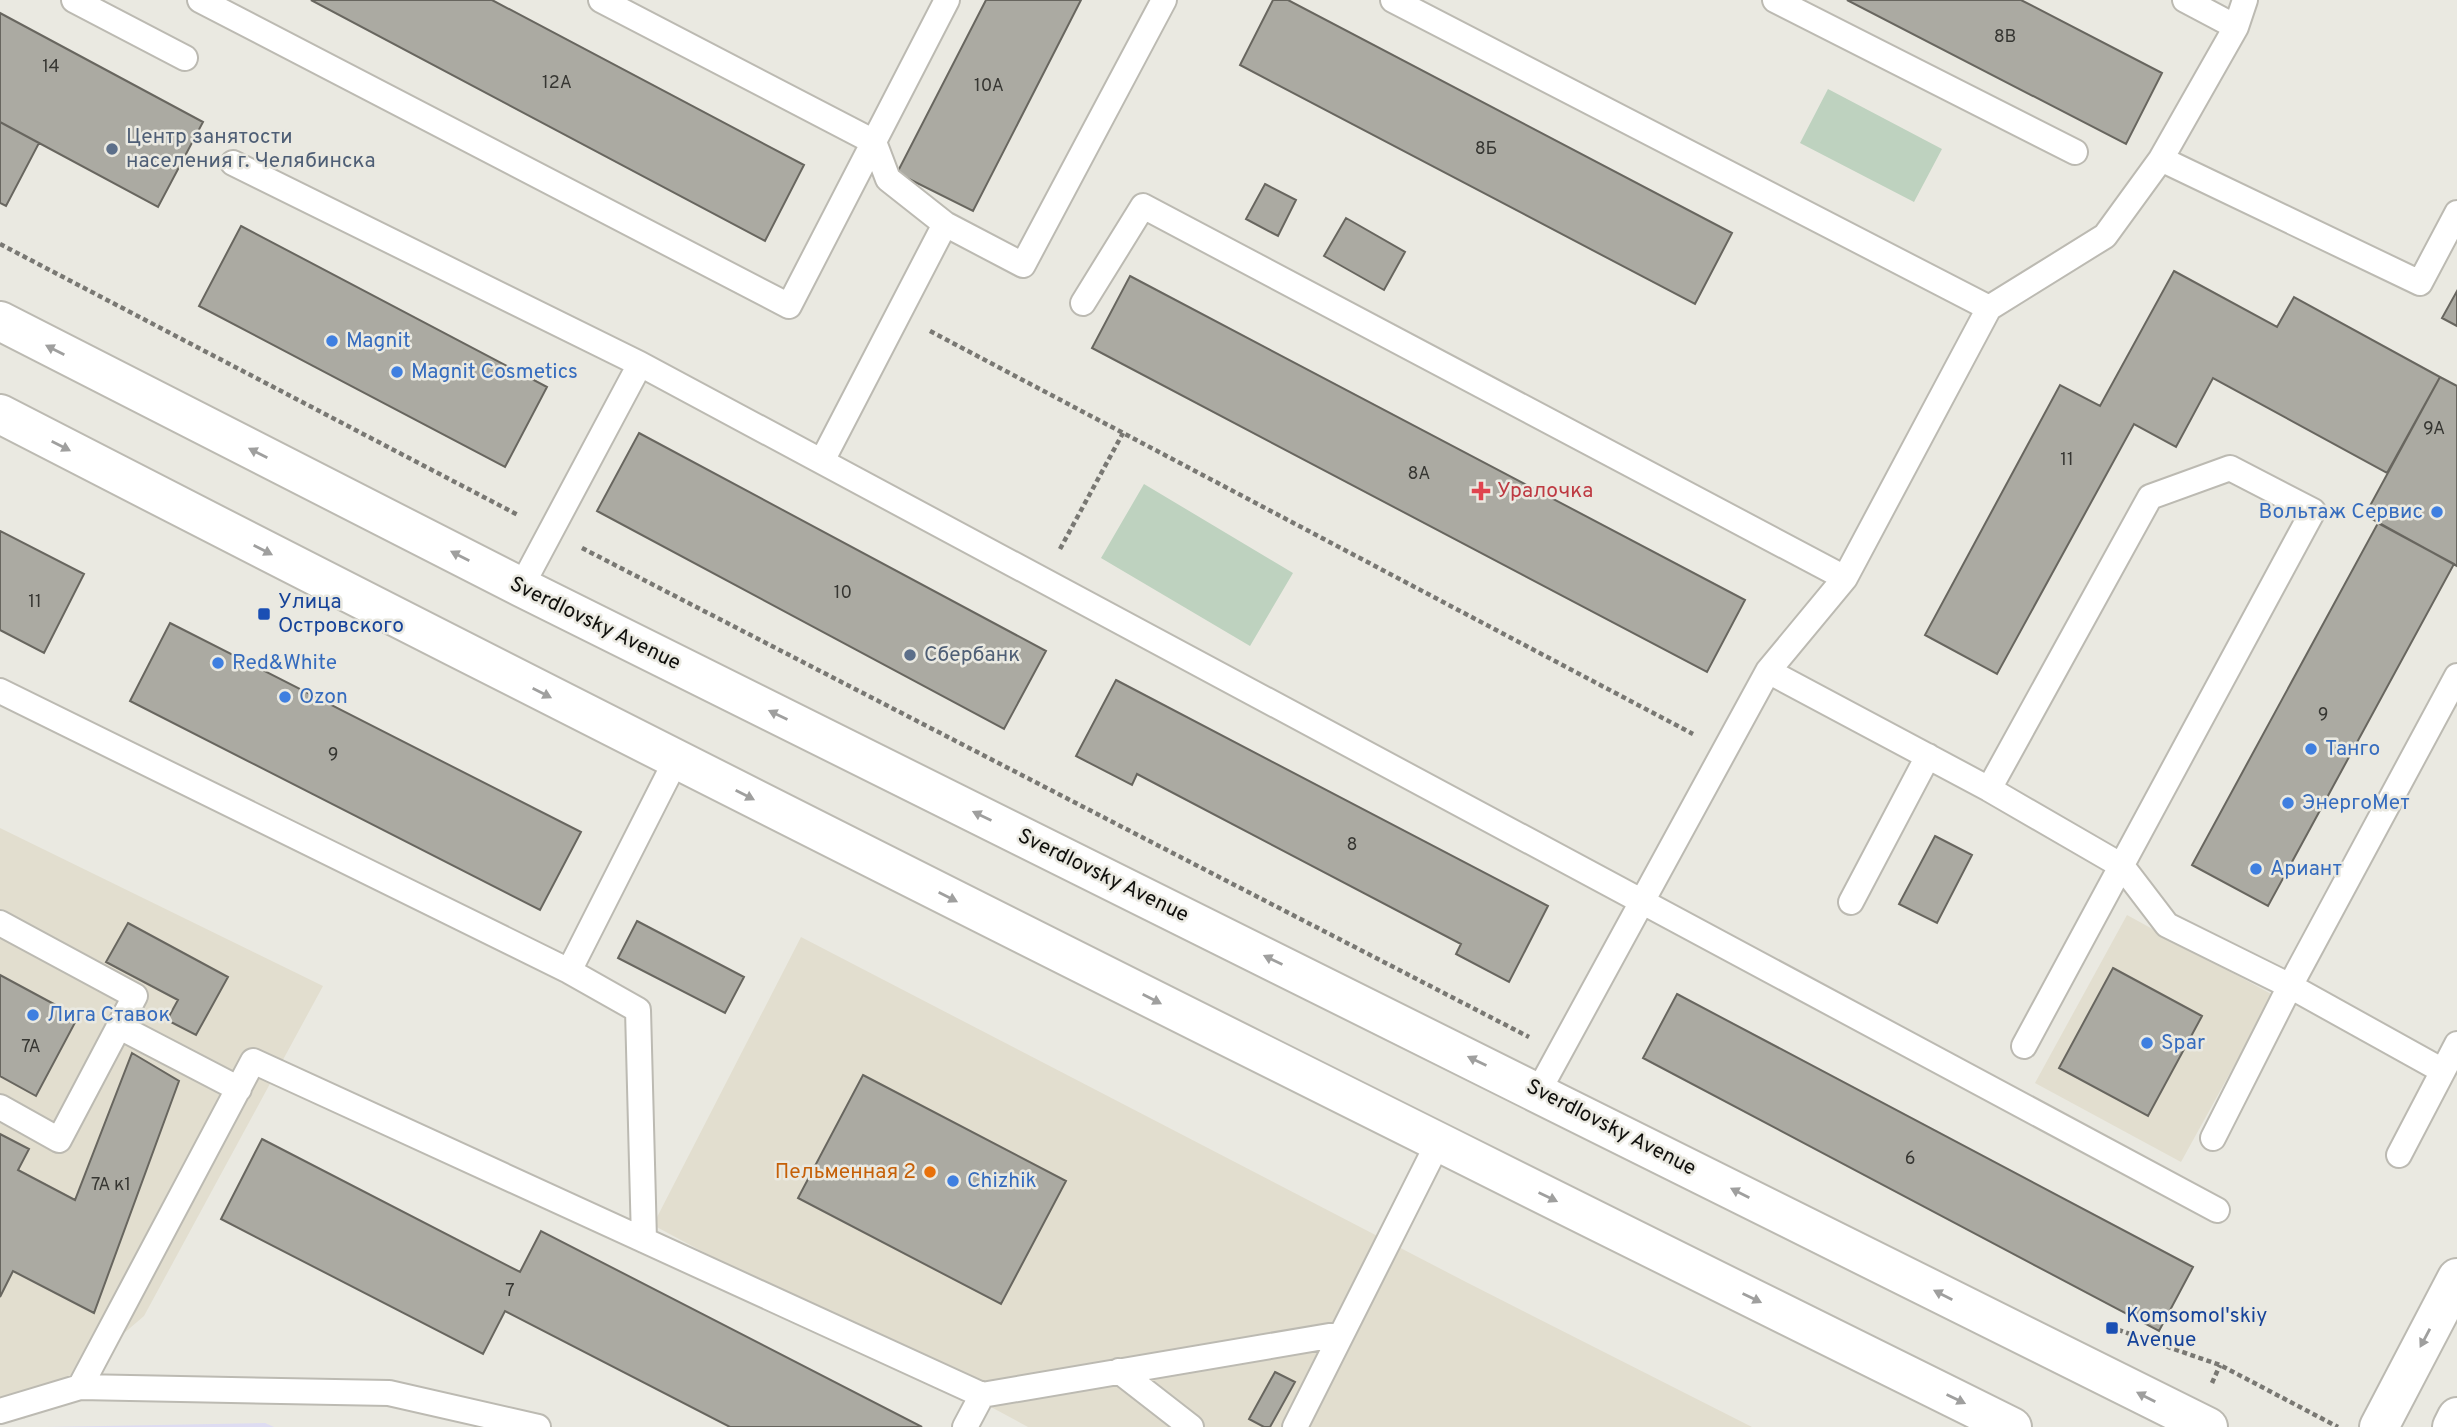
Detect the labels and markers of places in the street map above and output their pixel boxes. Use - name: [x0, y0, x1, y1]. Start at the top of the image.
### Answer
- place label: Центр занятости населения г. Челябинска: [126, 124, 376, 175]
- marker: Центр занятости населения г. Челябинска: [104, 141, 120, 157]
- place label: Magnit: [346, 328, 411, 355]
- marker: Magnit: [324, 333, 340, 349]
- place label: Magnit Cosmetics: [411, 359, 578, 386]
- marker: Magnit Cosmetics: [389, 364, 405, 380]
- place label: Уралочка: [1497, 478, 1593, 505]
- marker: Уралочка: [1471, 481, 1491, 501]
- place label: Вольтаж Сервис: [2259, 499, 2423, 526]
- marker: Вольтаж Сервис: [2429, 504, 2445, 520]
- place label: Улица Островского: [278, 589, 404, 640]
- marker: Улица Островского: [256, 606, 272, 622]
- place label: Сбербанк: [924, 642, 1020, 669]
- marker: Сбербанк: [902, 647, 918, 663]
- place label: Red&White: [232, 650, 337, 677]
- marker: Red&White: [210, 655, 226, 671]
- place label: Ozon: [299, 684, 348, 711]
- marker: Ozon: [277, 689, 293, 705]
- place label: Танго: [2325, 736, 2380, 763]
- marker: Танго: [2303, 741, 2319, 757]
- place label: ЭнергоMет: [2302, 790, 2410, 817]
- marker: ЭнергоMет: [2280, 795, 2296, 811]
- place label: Ариант: [2270, 856, 2342, 883]
- marker: Ариант: [2248, 861, 2264, 877]
- place label: Лига Ставок: [47, 1002, 170, 1029]
- marker: Лига Ставок: [25, 1007, 41, 1023]
- place label: Spar: [2161, 1030, 2205, 1057]
- marker: Spar: [2139, 1035, 2155, 1051]
- place label: Пельменная 2: [775, 1159, 916, 1186]
- marker: Пельменная 2: [922, 1164, 938, 1180]
- place label: Chizhik: [967, 1168, 1037, 1195]
- marker: Chizhik: [945, 1173, 961, 1189]
- place label: Komsomol'skiy Avenue: [2126, 1303, 2267, 1354]
- marker: Komsomol'skiy Avenue: [2104, 1320, 2120, 1336]

